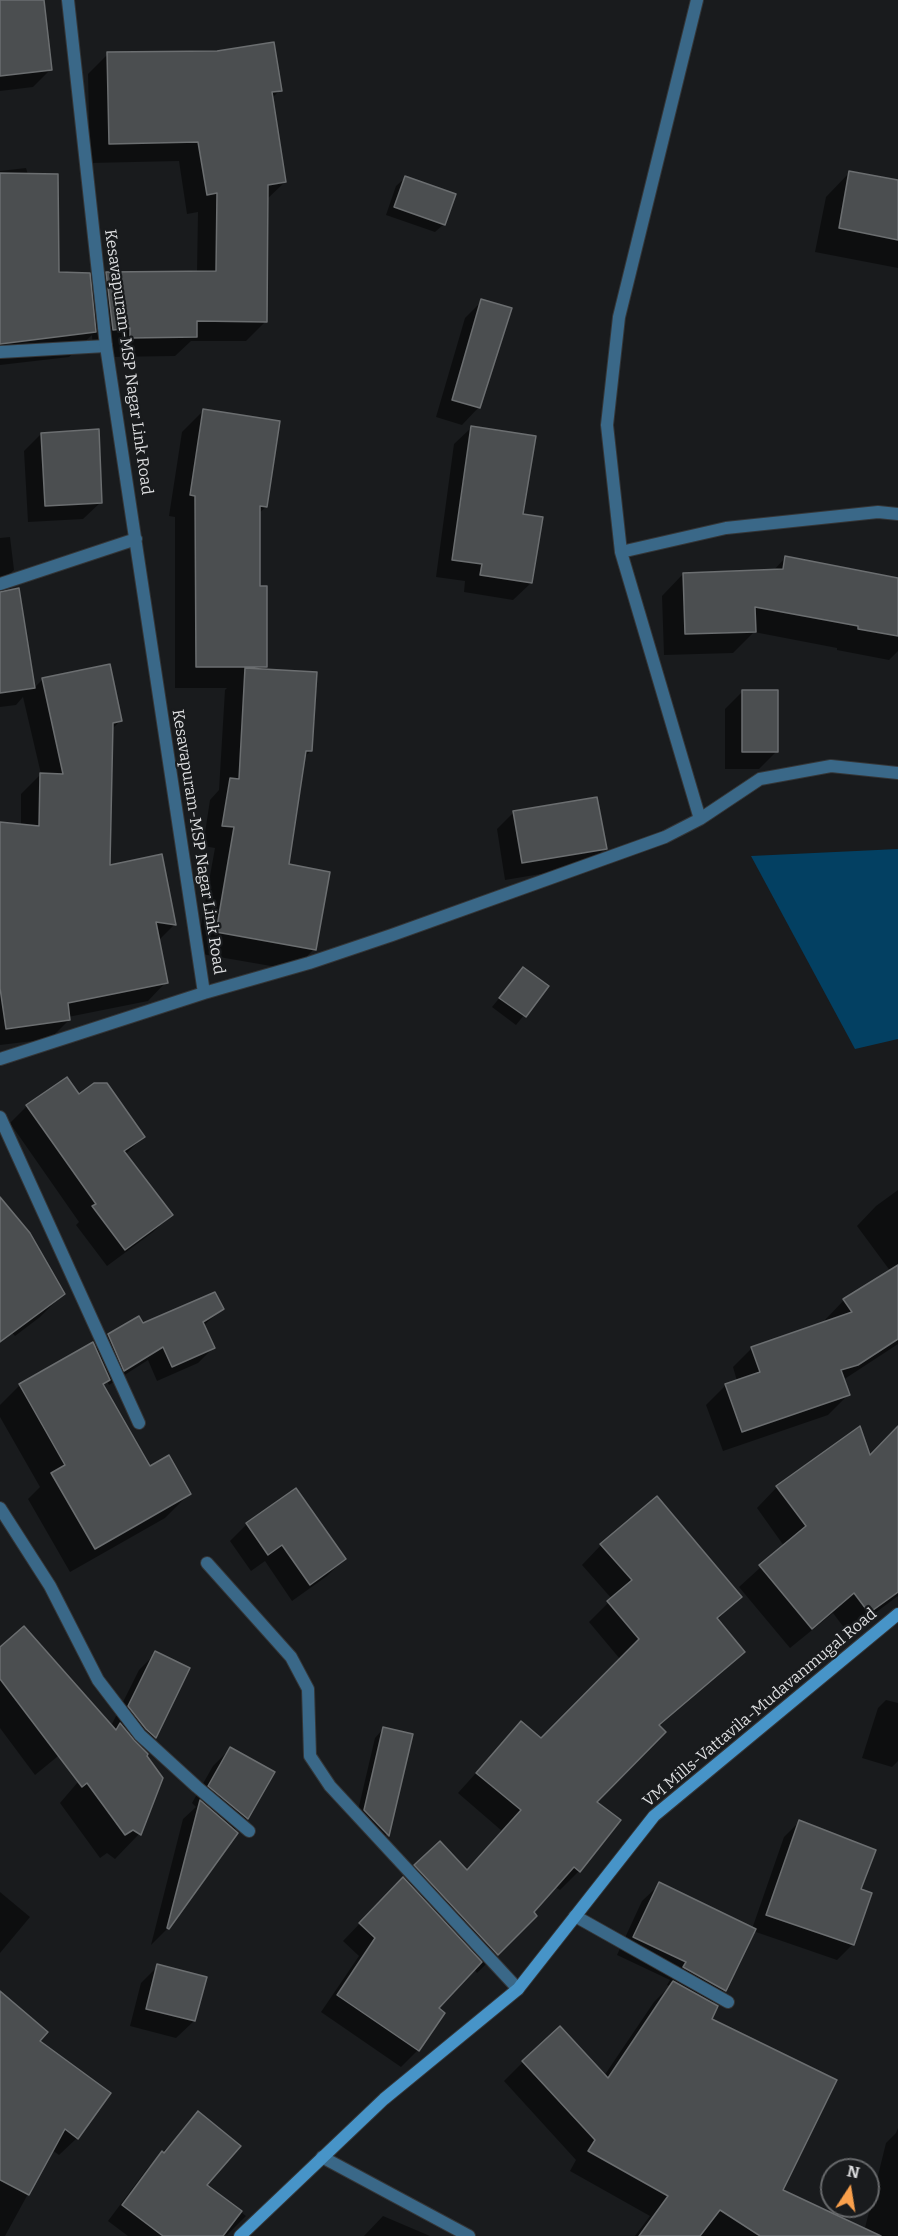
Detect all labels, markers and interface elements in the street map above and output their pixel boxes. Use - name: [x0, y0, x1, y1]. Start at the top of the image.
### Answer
- street label: Kesavapuram-MSP Nagar Link Road: [100, 228, 156, 496]
- street label: Kesavapuram-MSP Nagar Link Road: [168, 708, 228, 976]
- street label: VM Mills-Vattavila-Mudavanmugal Road: [639, 1605, 881, 1811]
- north arrow: [820, 2158, 880, 2218]
- text: N: [845, 2161, 861, 2182]

